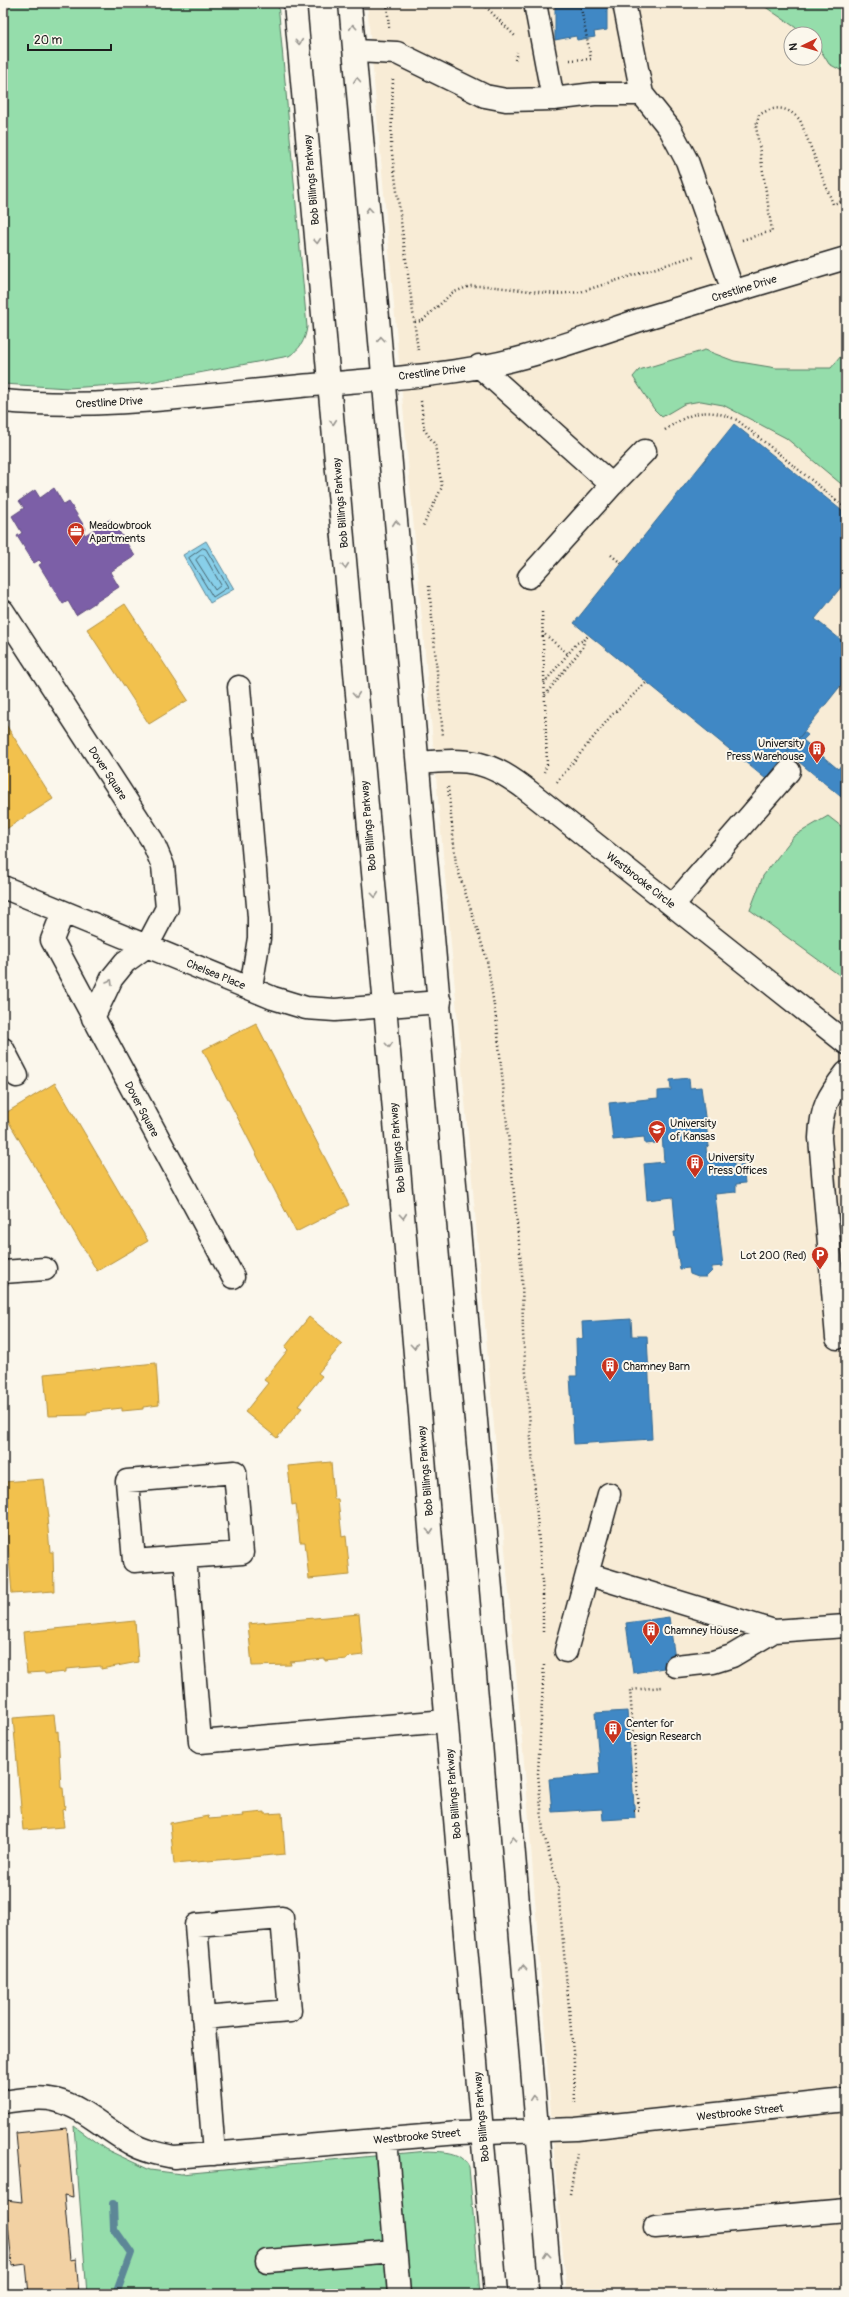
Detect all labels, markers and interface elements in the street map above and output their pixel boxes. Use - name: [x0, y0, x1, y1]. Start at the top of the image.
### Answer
- one-way arrow: [348, 24, 357, 30]
- scale bar: [28, 26, 111, 52]
- north arrow: [783, 26, 823, 66]
- text: 20 m: [34, 33, 63, 48]
- one-way arrow: [294, 39, 303, 45]
- text: N: [787, 42, 800, 51]
- one-way arrow: [353, 77, 362, 83]
- street label: Bob Billings Parkway: [301, 134, 322, 226]
- one-way arrow: [365, 207, 374, 213]
- one-way arrow: [312, 238, 321, 244]
- street label: Crestline Drive: [710, 272, 779, 305]
- one-way arrow: [377, 336, 386, 342]
- street label: Crestline Drive: [398, 362, 467, 383]
- street label: Crestline Drive: [75, 394, 144, 411]
- one-way arrow: [329, 419, 338, 425]
- street label: Bob Billings Parkway: [330, 457, 351, 549]
- place label: Meadowbrook Apartments: [89, 519, 152, 545]
- one-way arrow: [392, 520, 401, 526]
- office icon: Meadowbrook Apartments: [66, 521, 86, 546]
- one-way arrow: [341, 563, 350, 569]
- one-way arrow: [352, 692, 361, 698]
- place label: University Press Warehouse: [726, 737, 805, 763]
- building icon: University Press Warehouse: [807, 739, 827, 764]
- street label: Dover Square: [86, 744, 130, 803]
- street label: Bob Billings Parkway: [358, 780, 379, 872]
- street label: Westbrooke Circle: [604, 849, 678, 912]
- one-way arrow: [370, 891, 379, 898]
- street label: Chelsea Place: [184, 957, 248, 992]
- one-way arrow: [105, 979, 112, 986]
- one-way arrow: [384, 1042, 393, 1048]
- street label: Dover Square: [122, 1079, 162, 1140]
- street label: Bob Billings Parkway: [387, 1102, 408, 1194]
- place label: University of Kansas: [670, 1117, 716, 1143]
- school or university icon: University of Kansas: [647, 1119, 667, 1144]
- place label: University Press Offices: [708, 1151, 767, 1177]
- building icon: University Press Offices: [685, 1153, 705, 1178]
- one-way arrow: [399, 1213, 408, 1219]
- parking icon: Lot 200 (Red): [810, 1245, 830, 1270]
- place label: Lot 200 (Red): [740, 1249, 807, 1262]
- one-way arrow: [410, 1343, 419, 1349]
- building icon: Chamney Barn: [600, 1356, 620, 1381]
- place label: Chamney Barn: [623, 1360, 690, 1373]
- street label: Bob Billings Parkway: [415, 1425, 436, 1517]
- one-way arrow: [426, 1528, 435, 1534]
- building icon: Chamney House: [641, 1620, 661, 1645]
- place label: Chamney House: [664, 1624, 739, 1637]
- place label: Center for Design Research: [626, 1717, 701, 1743]
- building icon: Center for Design Research: [603, 1719, 623, 1744]
- street label: Bob Billings Parkway: [443, 1748, 464, 1840]
- one-way arrow: [508, 1836, 517, 1842]
- one-way arrow: [519, 1965, 528, 1971]
- street label: Bob Billings Parkway: [471, 2071, 492, 2163]
- one-way arrow: [529, 2095, 538, 2101]
- street label: Westbrooke Street: [696, 2101, 785, 2124]
- street label: Westbrooke Street: [373, 2126, 462, 2147]
- one-way arrow: [543, 2252, 552, 2258]

